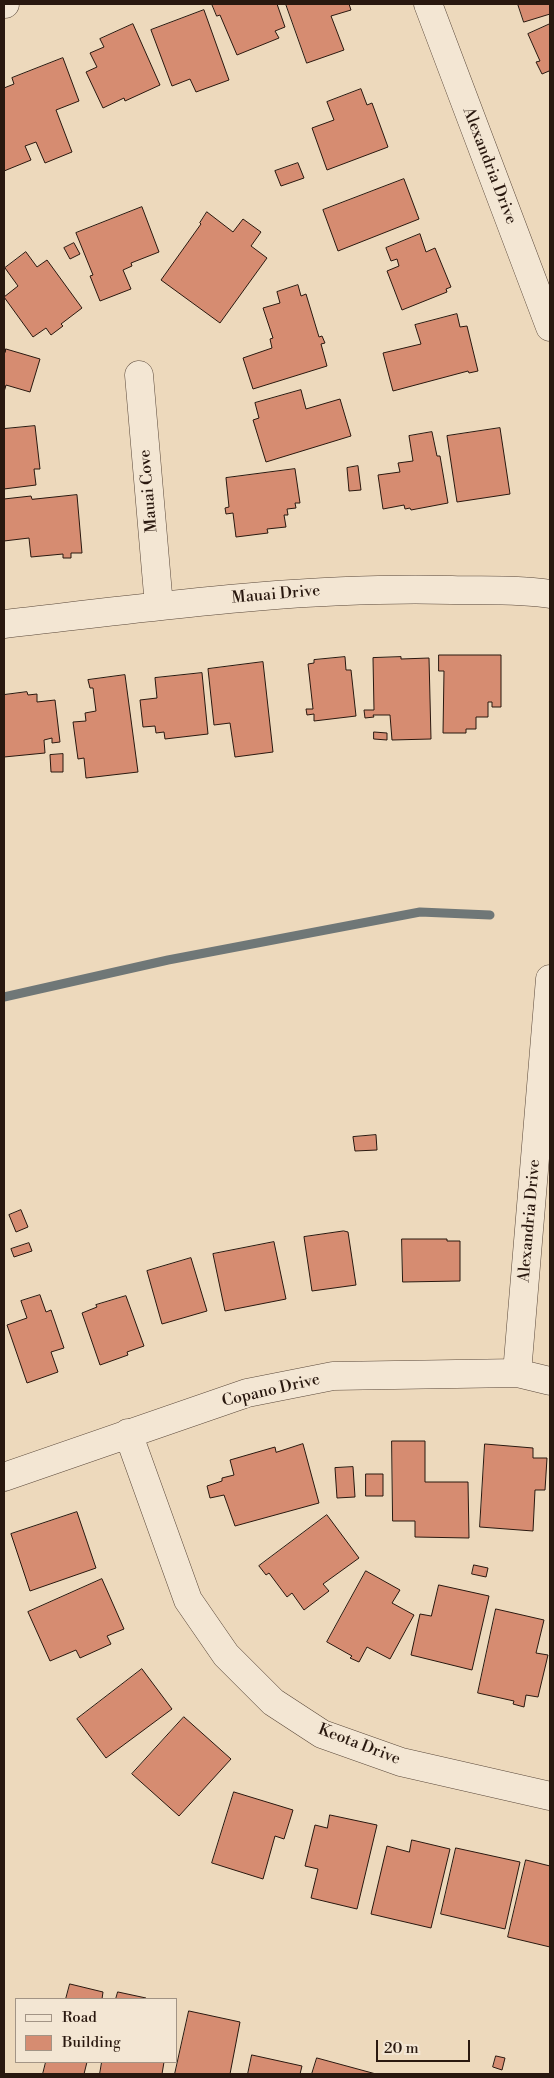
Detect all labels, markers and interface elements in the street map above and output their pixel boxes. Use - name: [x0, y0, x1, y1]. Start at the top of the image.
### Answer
- street label: Alexandria Drive: [458, 105, 520, 227]
- street label: Mauai Cove: [136, 449, 162, 533]
- street label: Mauai Drive: [231, 582, 321, 608]
- street label: Alexandria Drive: [515, 1159, 545, 1283]
- street label: Copano Drive: [220, 1370, 322, 1412]
- street label: Keota Drive: [315, 1721, 403, 1769]
- legend: [15, 1998, 178, 2063]
- text: Road: [62, 2008, 97, 2027]
- scale bar: [379, 2030, 473, 2062]
- text: Building: [62, 2033, 121, 2052]
- text: 20 m: [384, 2039, 419, 2058]

